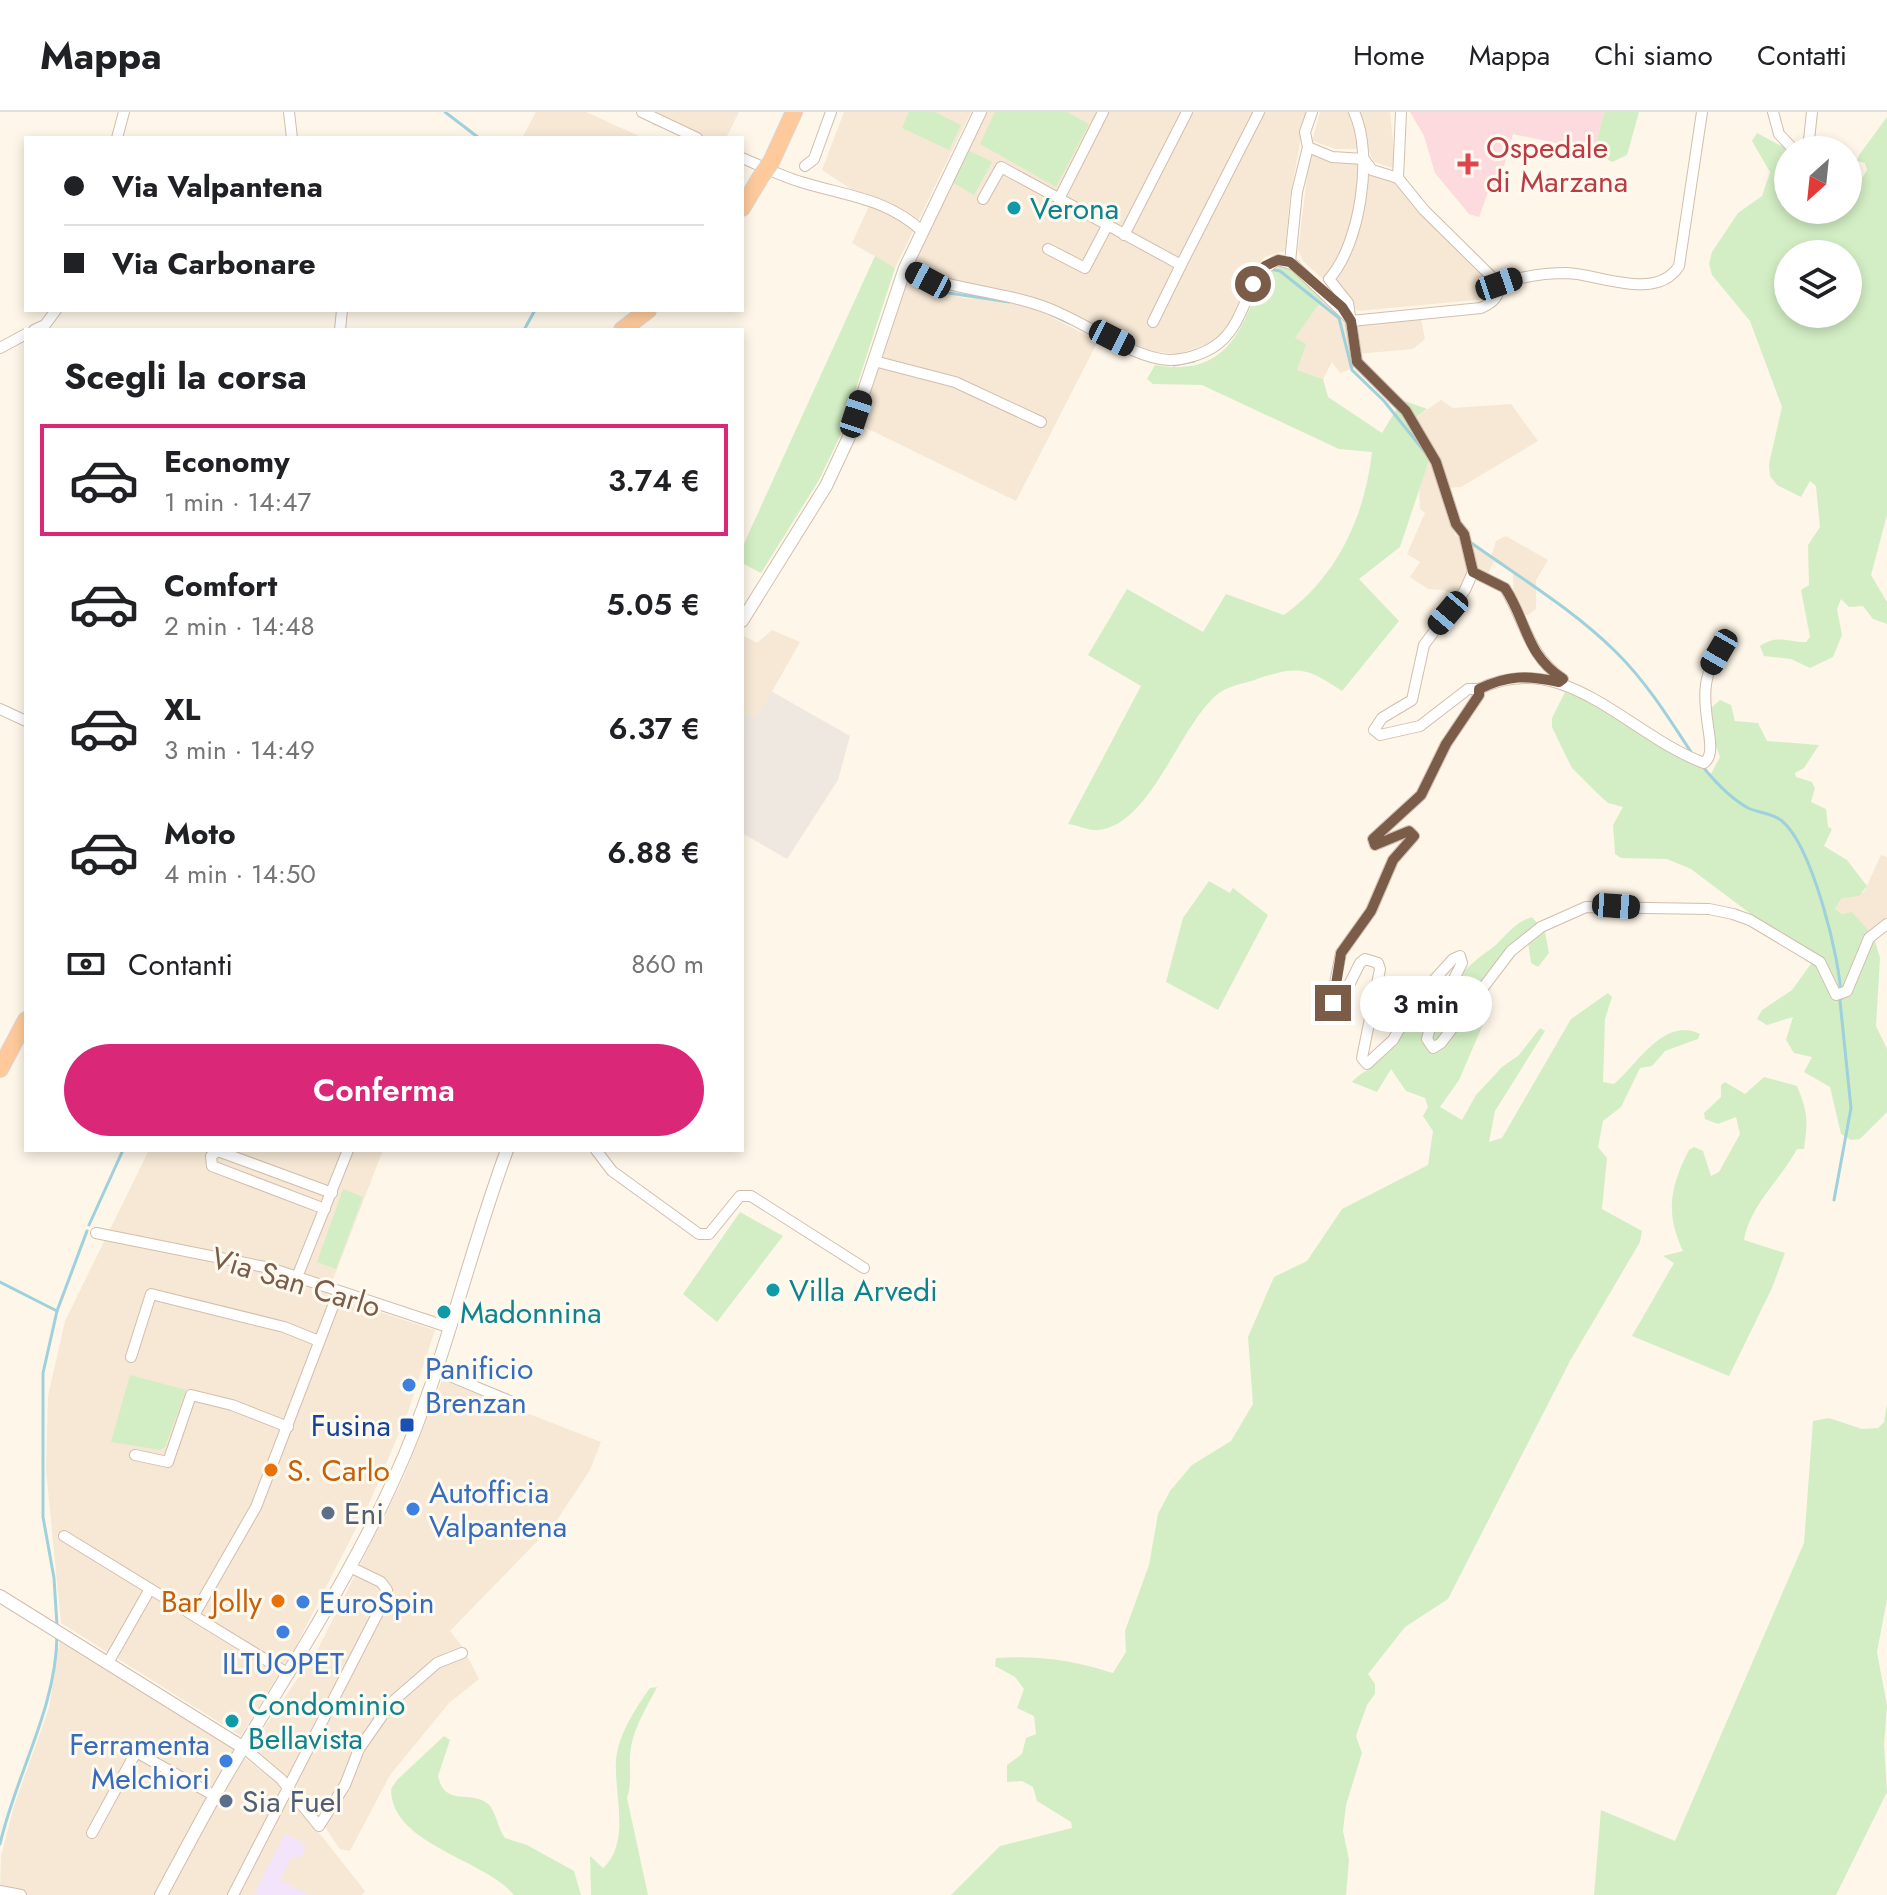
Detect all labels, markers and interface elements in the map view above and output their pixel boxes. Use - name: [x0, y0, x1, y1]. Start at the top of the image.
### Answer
- text: Mappa: [40, 28, 162, 83]
- text: Home: [1353, 35, 1425, 76]
- text: Mappa: [1469, 35, 1550, 76]
- text: Chi siamo: [1594, 35, 1713, 76]
- text: Contatti: [1757, 35, 1847, 76]
- place label: Ospedale di Marzana: [1486, 126, 1628, 203]
- north arrow: [1774, 136, 1862, 224]
- map controls: [1774, 136, 1862, 328]
- marker: Ospedale di Marzana: [1457, 153, 1479, 175]
- text: Via Valpantena: [112, 165, 323, 208]
- place label: Verona: [1030, 187, 1119, 230]
- marker: Verona: [1005, 199, 1023, 217]
- button: layers: [1774, 240, 1862, 328]
- text: Via Carbonare: [112, 242, 316, 285]
- car: [901, 258, 955, 302]
- car: [1472, 265, 1526, 303]
- route start: [1235, 266, 1271, 302]
- car: [1085, 316, 1139, 360]
- text: Scegli la corsa: [64, 350, 307, 402]
- car: [837, 387, 875, 441]
- text: Economy: [164, 440, 290, 483]
- icon: car: [68, 444, 140, 516]
- text: 3.74 €: [608, 459, 700, 502]
- text: 1 min · 14:47: [164, 483, 311, 521]
- text: Comfort: [164, 564, 277, 607]
- icon: car: [68, 568, 140, 640]
- text: 5.05 €: [606, 583, 700, 626]
- car: [1423, 587, 1473, 639]
- text: 2 min · 14:48: [164, 607, 315, 645]
- car: [1697, 625, 1741, 679]
- text: XL: [164, 688, 200, 731]
- icon: car: [68, 692, 140, 764]
- text: 6.37 €: [609, 707, 700, 750]
- text: 3 min · 14:49: [164, 731, 315, 769]
- text: Moto: [164, 812, 236, 855]
- icon: car: [68, 816, 140, 888]
- text: 6.88 €: [607, 831, 700, 874]
- text: 4 min · 14:50: [164, 855, 316, 893]
- car: [1591, 892, 1641, 920]
- icon: cash: [64, 942, 108, 986]
- text: Contanti: [128, 943, 233, 986]
- text: 860 m: [631, 945, 704, 983]
- callout: 3 min: [1361, 975, 1493, 1031]
- route end: [1315, 985, 1351, 1021]
- text: 3 min: [1393, 985, 1459, 1023]
- button: Conferma: [64, 1044, 704, 1136]
- street label: Via San Carlo: [206, 1236, 386, 1328]
- place label: Villa Arvedi: [789, 1269, 938, 1312]
- marker: Villa Arvedi: [764, 1281, 782, 1299]
- place label: Madonnina: [460, 1291, 602, 1334]
- marker: Madonnina: [435, 1303, 453, 1321]
- place label: Panificio Brenzan: [425, 1347, 533, 1424]
- marker: Panificio Brenzan: [400, 1376, 418, 1394]
- place label: Fusina: [311, 1404, 391, 1447]
- marker: Fusina: [398, 1416, 416, 1434]
- place label: S. Carlo: [287, 1449, 390, 1492]
- marker: S. Carlo: [262, 1461, 280, 1479]
- place label: Autofficia Valpantena: [429, 1471, 567, 1548]
- place label: Eni: [344, 1492, 384, 1535]
- marker: Autofficia Valpantena: [404, 1500, 422, 1518]
- marker: Eni: [319, 1504, 337, 1522]
- place label: Bar Jolly: [161, 1580, 263, 1623]
- place label: EuroSpin: [319, 1581, 435, 1624]
- marker: Bar Jolly: [269, 1592, 287, 1610]
- marker: EuroSpin: [294, 1593, 312, 1611]
- marker: ILTUOPET: [274, 1623, 292, 1641]
- place label: ILTUOPET: [222, 1642, 344, 1685]
- place label: Condominio Bellavista: [248, 1683, 405, 1760]
- marker: Condominio Bellavista: [223, 1712, 241, 1730]
- place label: Ferramenta Melchiori: [69, 1723, 210, 1800]
- marker: Ferramenta Melchiori: [217, 1752, 235, 1770]
- place label: Sia Fuel: [242, 1780, 342, 1823]
- marker: Sia Fuel: [217, 1792, 235, 1810]

